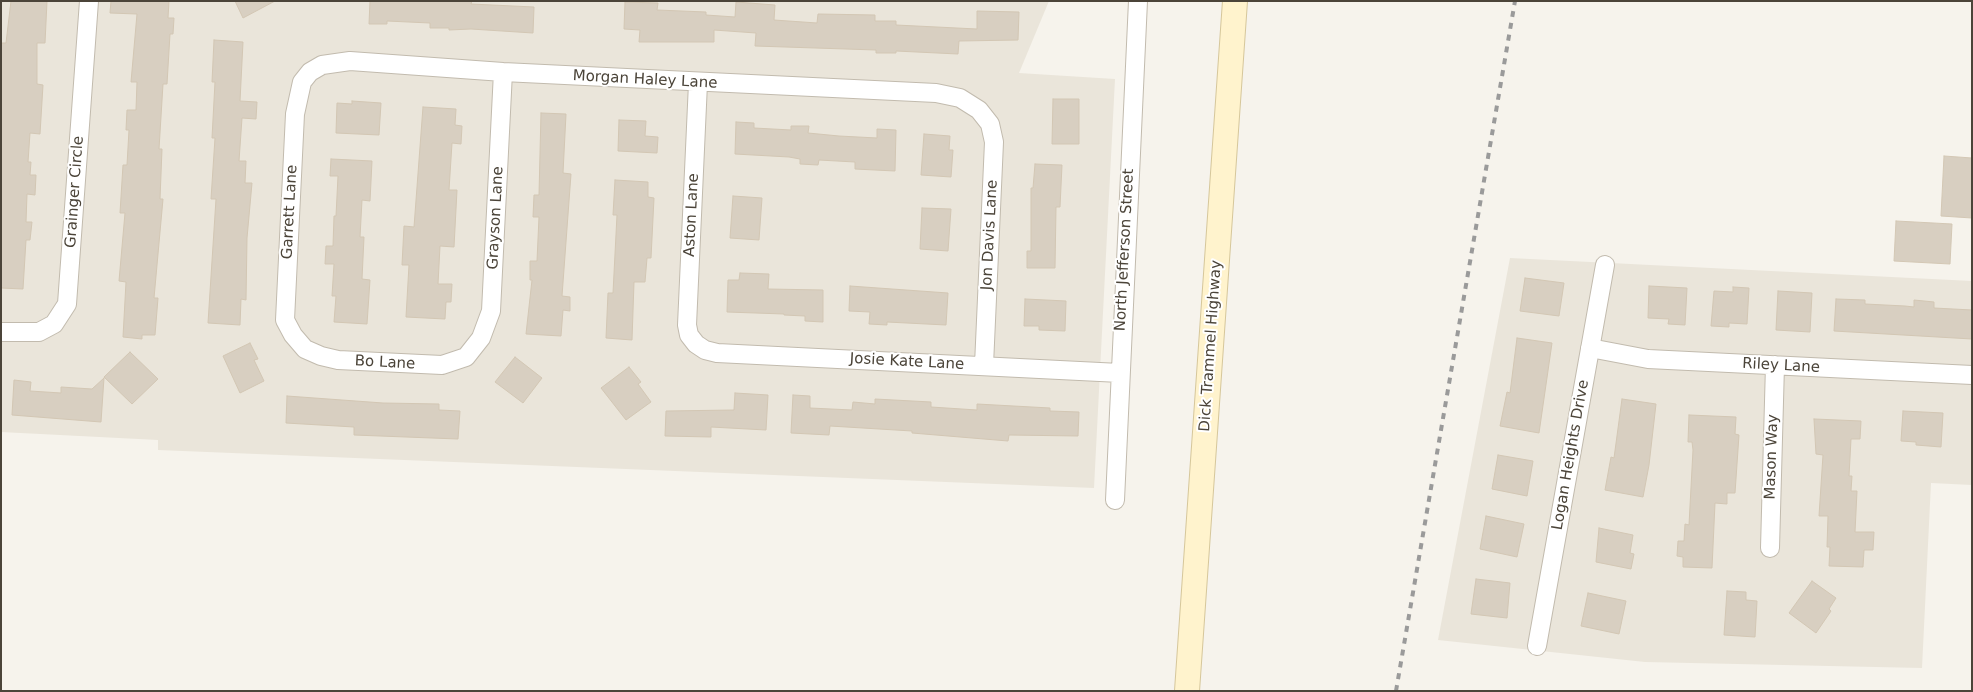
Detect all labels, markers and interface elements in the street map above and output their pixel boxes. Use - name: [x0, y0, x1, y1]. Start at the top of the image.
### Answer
- street label: Morgan Haley Lane: [572, 67, 718, 93]
- street label: Grainger Circle: [62, 135, 88, 249]
- street label: Garrett Lane: [279, 164, 301, 260]
- street label: Grayson Lane: [484, 166, 508, 270]
- street label: North Jefferson Street: [1112, 168, 1138, 332]
- street label: Aston Lane: [681, 173, 703, 257]
- street label: Jon Davis Lane: [978, 179, 1002, 291]
- street label: Dick Trammel Highway: [1196, 260, 1226, 432]
- street label: Josie Kate Lane: [849, 350, 965, 374]
- street label: Bo Lane: [354, 352, 416, 374]
- street label: Riley Lane: [1742, 355, 1820, 377]
- street label: Logan Heights Drive: [1549, 378, 1593, 532]
- street label: Mason Way: [1762, 414, 1782, 500]

